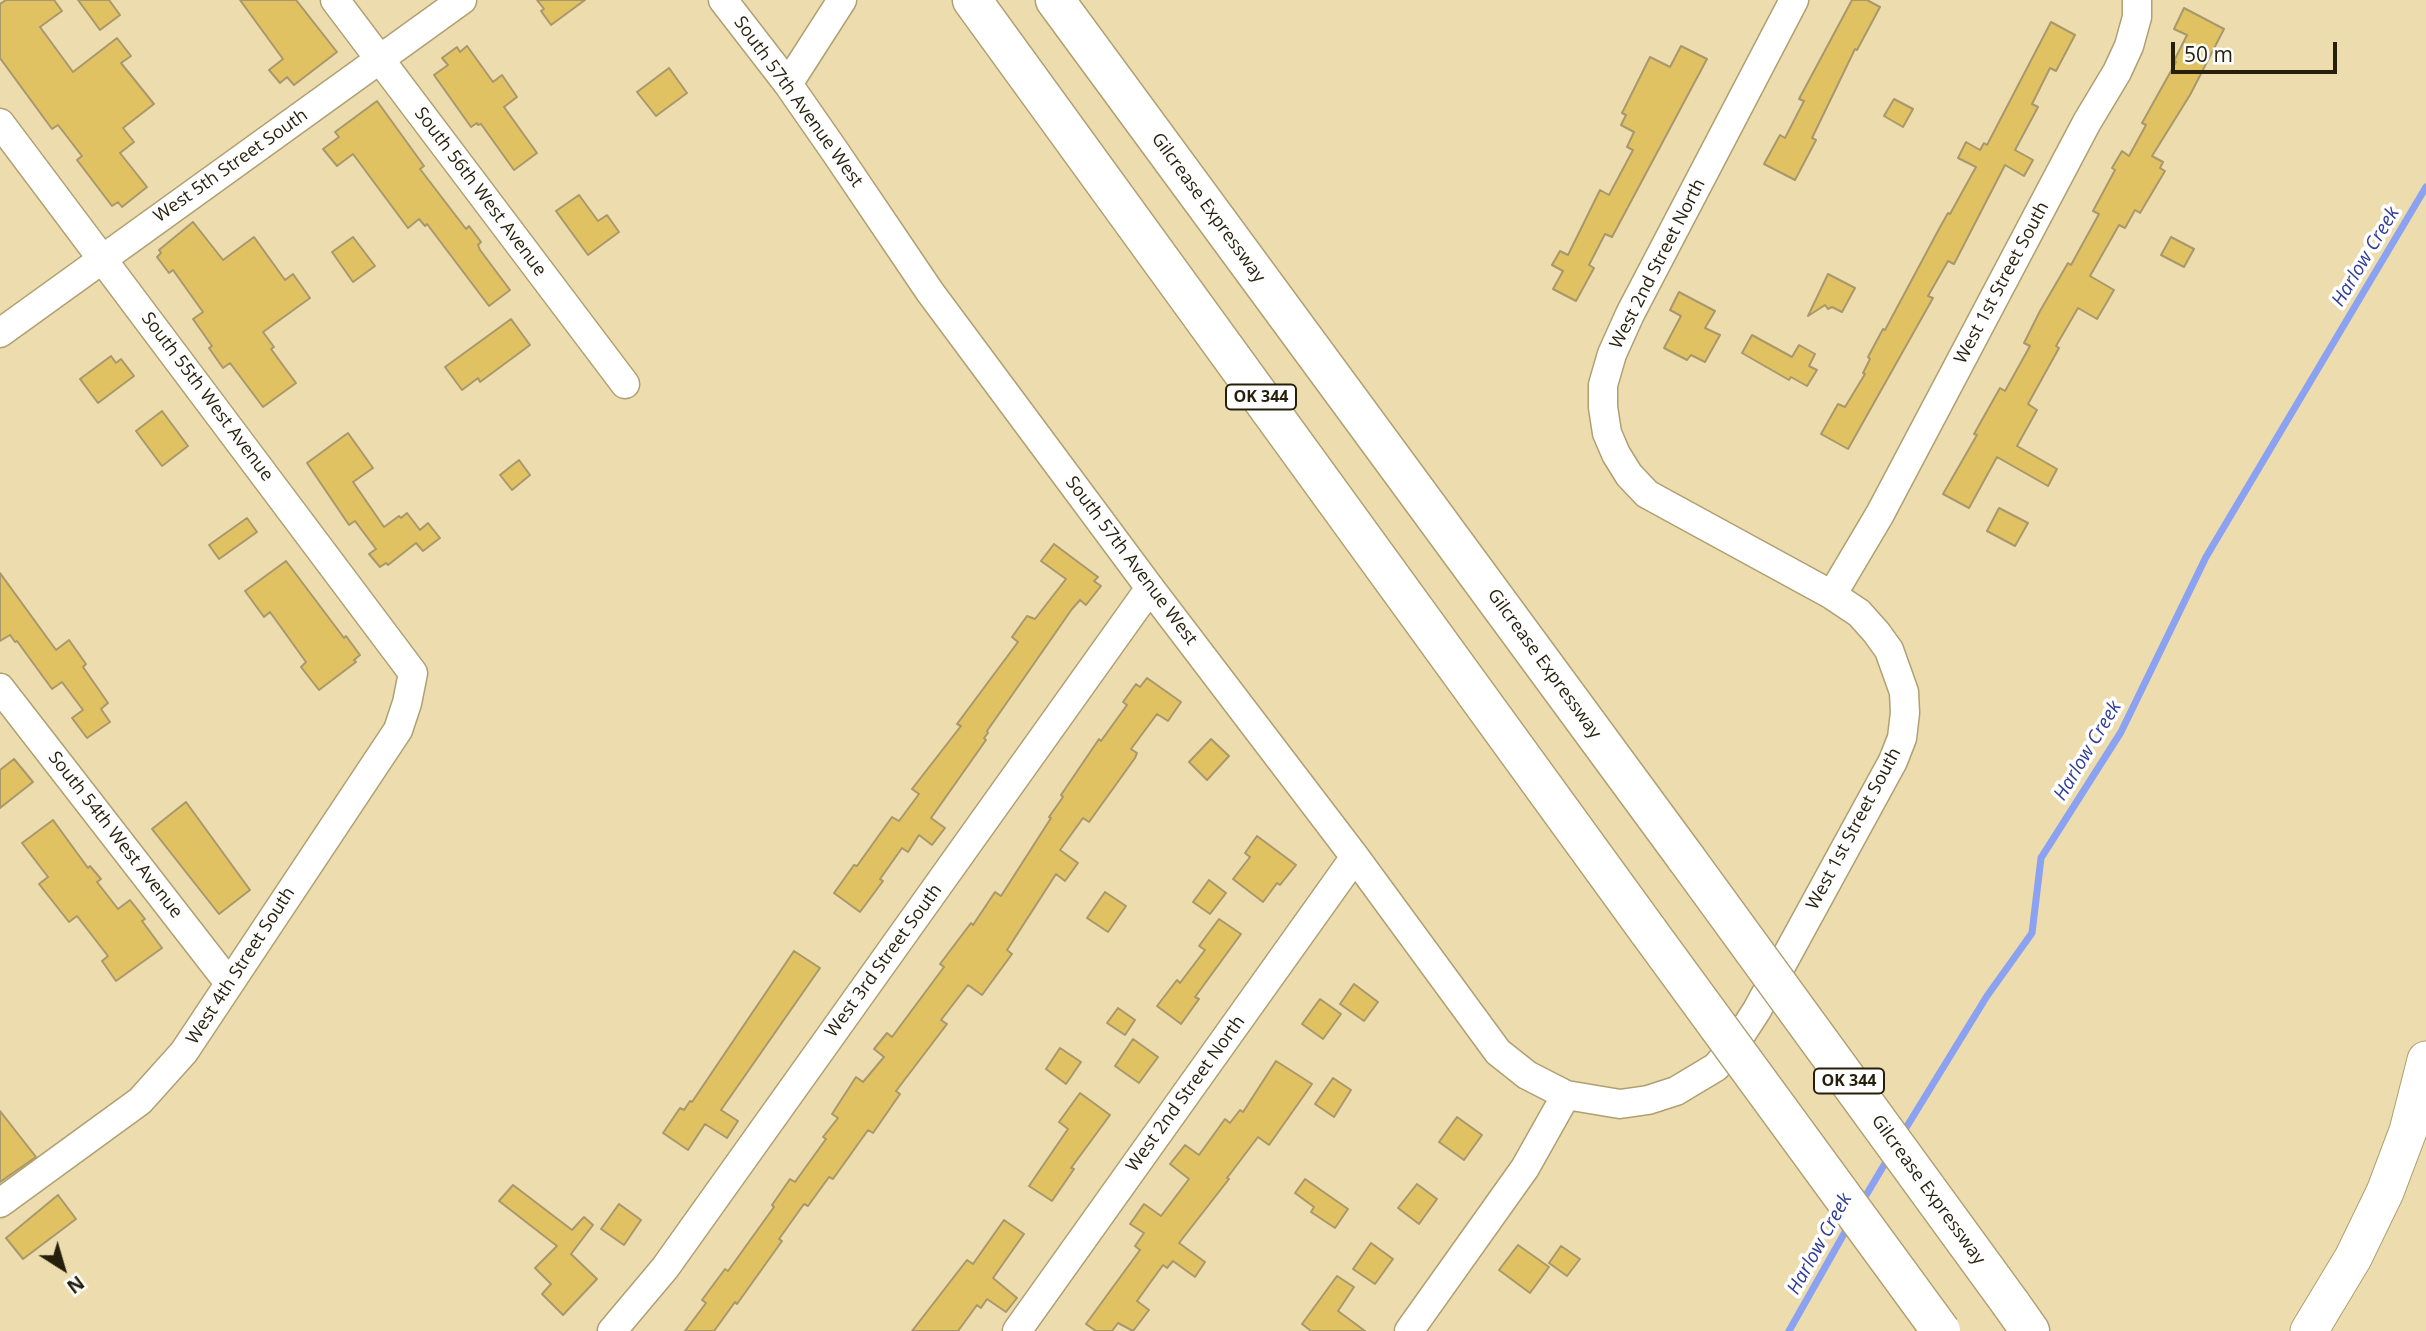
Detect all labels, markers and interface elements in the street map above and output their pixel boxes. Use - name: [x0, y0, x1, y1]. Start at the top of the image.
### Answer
- street label: South 57th Avenue West: [729, 12, 867, 192]
- scale bar: [2174, 28, 2340, 72]
- text: 50 m: [2184, 40, 2233, 68]
- street label: South 56th West Avenue: [409, 103, 551, 281]
- street label: West 5th Street South: [150, 105, 312, 227]
- street label: Gilcrease Expressway: [1146, 129, 1270, 287]
- street label: West 2nd Street North: [1606, 176, 1710, 352]
- street label: West 1st Street South: [1950, 198, 2054, 368]
- water label: Harlow Creek: [2327, 203, 2405, 311]
- street label: South 55th West Avenue: [136, 308, 278, 486]
- road number: OK 344: [1226, 384, 1296, 410]
- street label: South 57th Avenue West: [1060, 472, 1202, 650]
- street label: Gilcrease Expressway: [1482, 585, 1606, 743]
- water label: Harlow Creek: [2049, 697, 2127, 805]
- street label: West 1st Street South: [1802, 744, 1906, 914]
- street label: South 54th West Avenue: [43, 747, 187, 923]
- street label: West 3rd Street South: [821, 880, 947, 1042]
- street label: West 4th Street South: [182, 883, 300, 1049]
- street label: West 2nd Street North: [1122, 1012, 1250, 1176]
- road number: OK 344: [1814, 1068, 1884, 1093]
- street label: Gilcrease Expressway: [1866, 1111, 1990, 1269]
- water label: Harlow Creek: [1783, 1189, 1857, 1299]
- north arrow: [28, 1233, 98, 1303]
- text: N: [62, 1270, 90, 1300]

